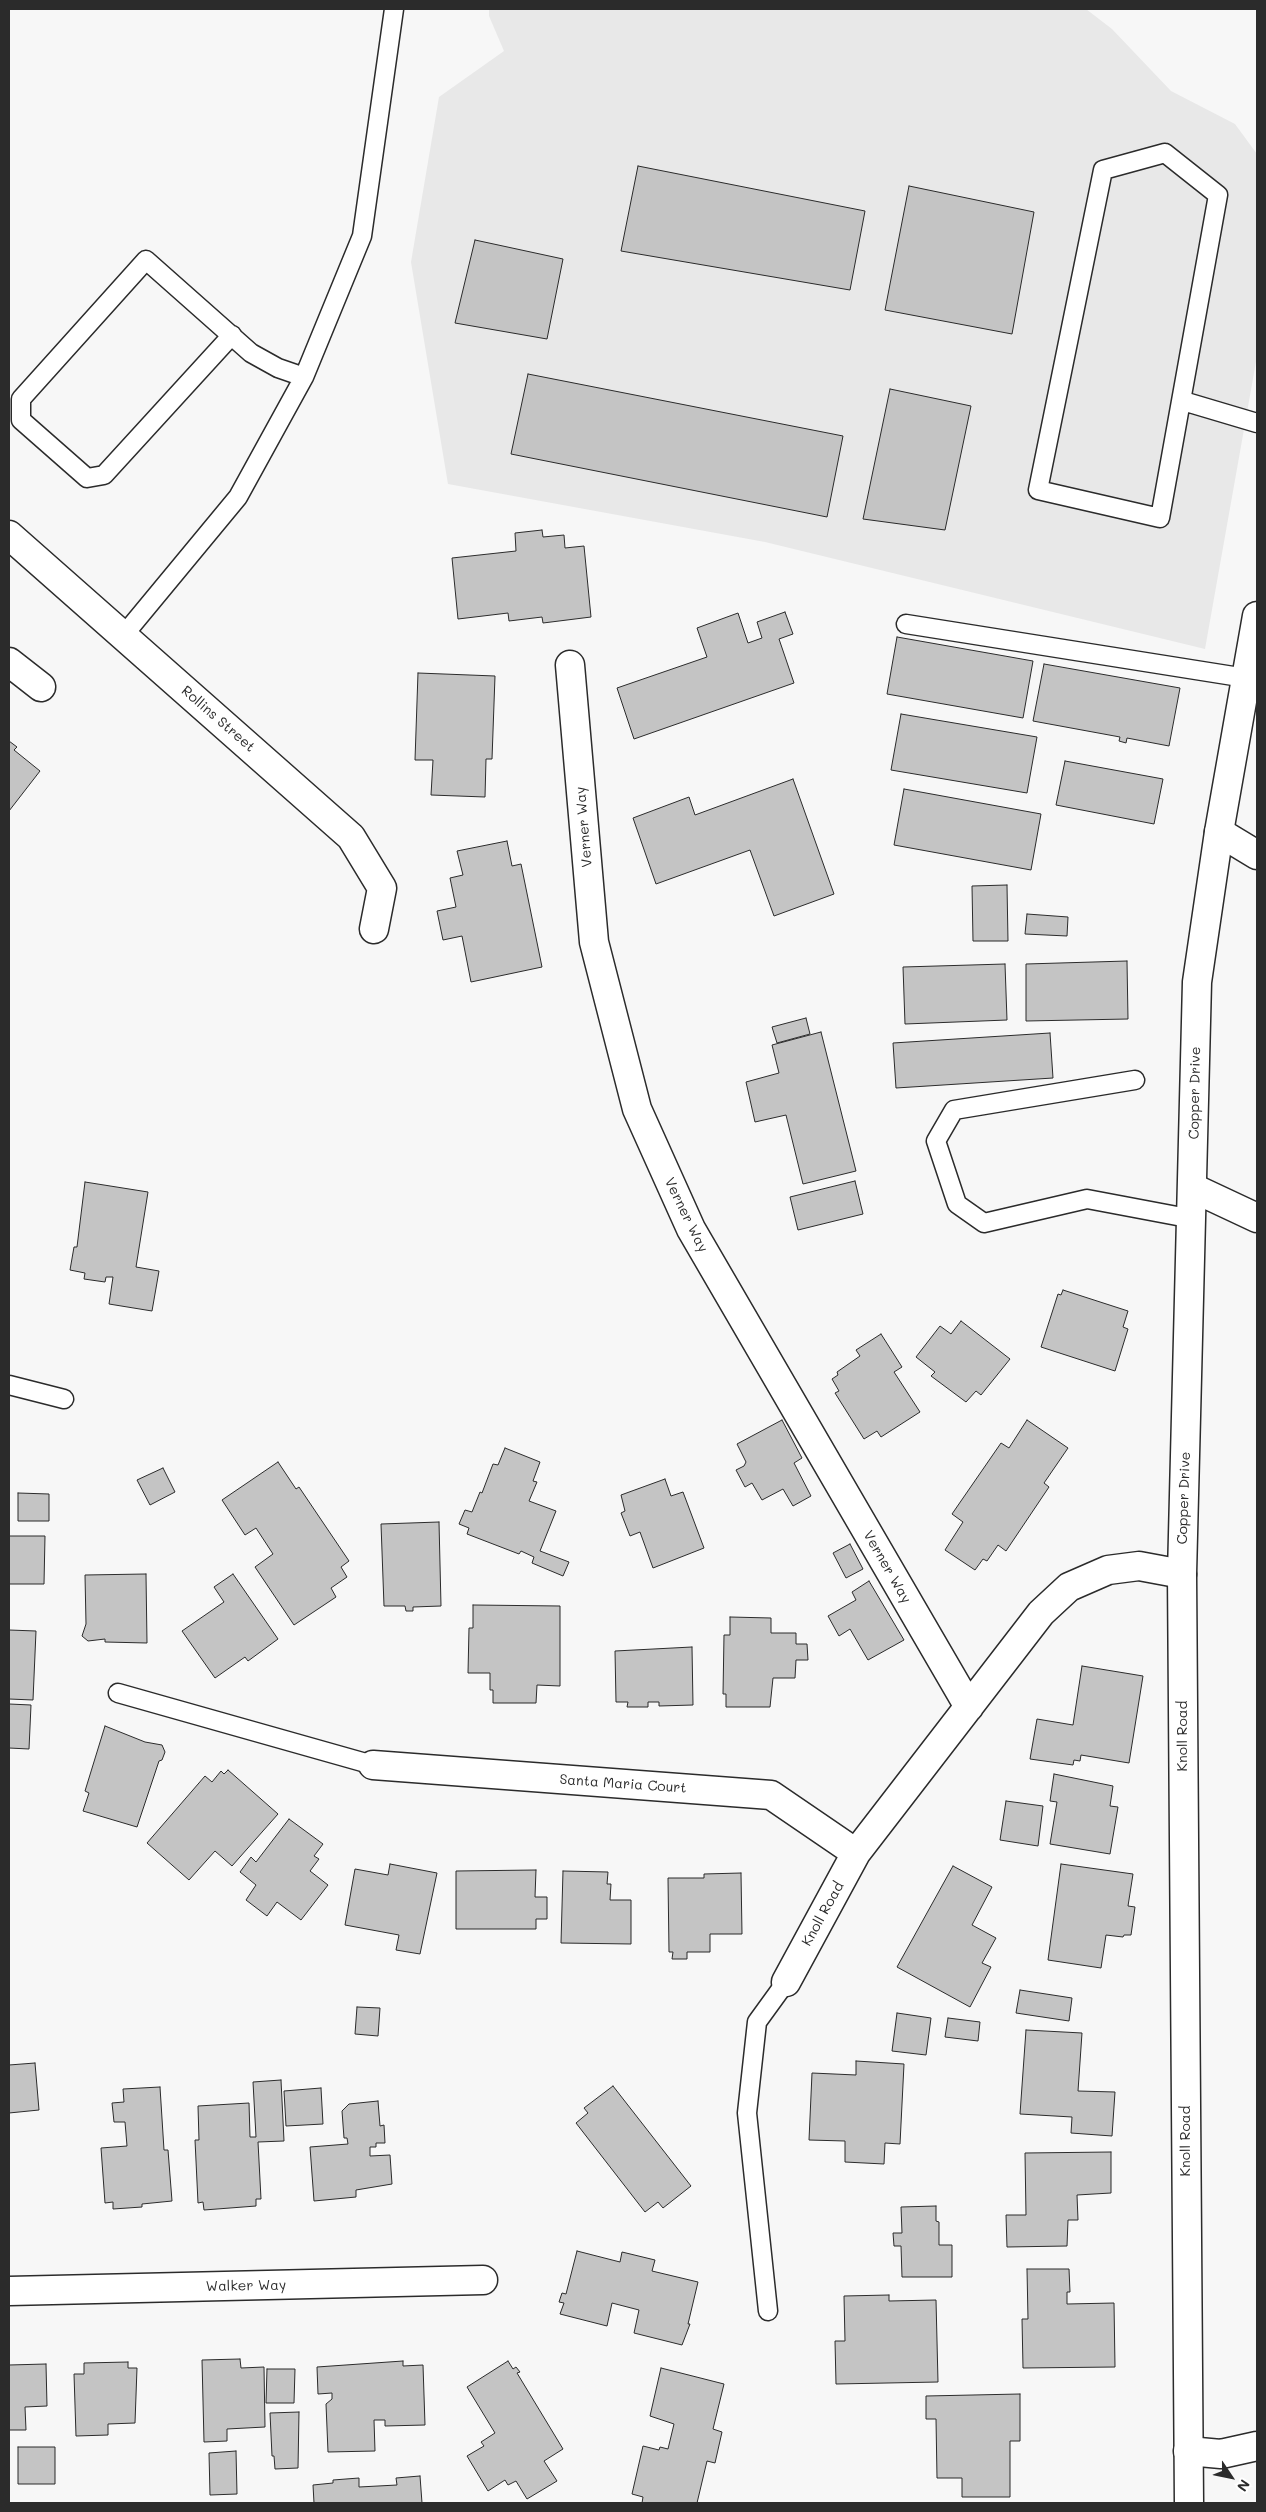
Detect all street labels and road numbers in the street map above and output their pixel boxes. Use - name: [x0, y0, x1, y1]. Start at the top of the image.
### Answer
- street label: Rollins Street: [178, 682, 258, 756]
- street label: Verner Way: [572, 786, 596, 868]
- street label: Copper Drive: [1186, 1046, 1204, 1140]
- street label: Verner Way: [661, 1175, 711, 1255]
- street label: Copper Drive: [1174, 1451, 1194, 1545]
- street label: Verner Way: [859, 1528, 915, 1606]
- street label: Knoll Road: [1175, 1701, 1191, 1771]
- street label: Santa Maria Court: [559, 1771, 687, 1797]
- street label: Knoll Road: [798, 1879, 848, 1949]
- street label: Knoll Road: [1178, 2106, 1194, 2176]
- street label: Walker Way: [206, 2277, 286, 2295]

